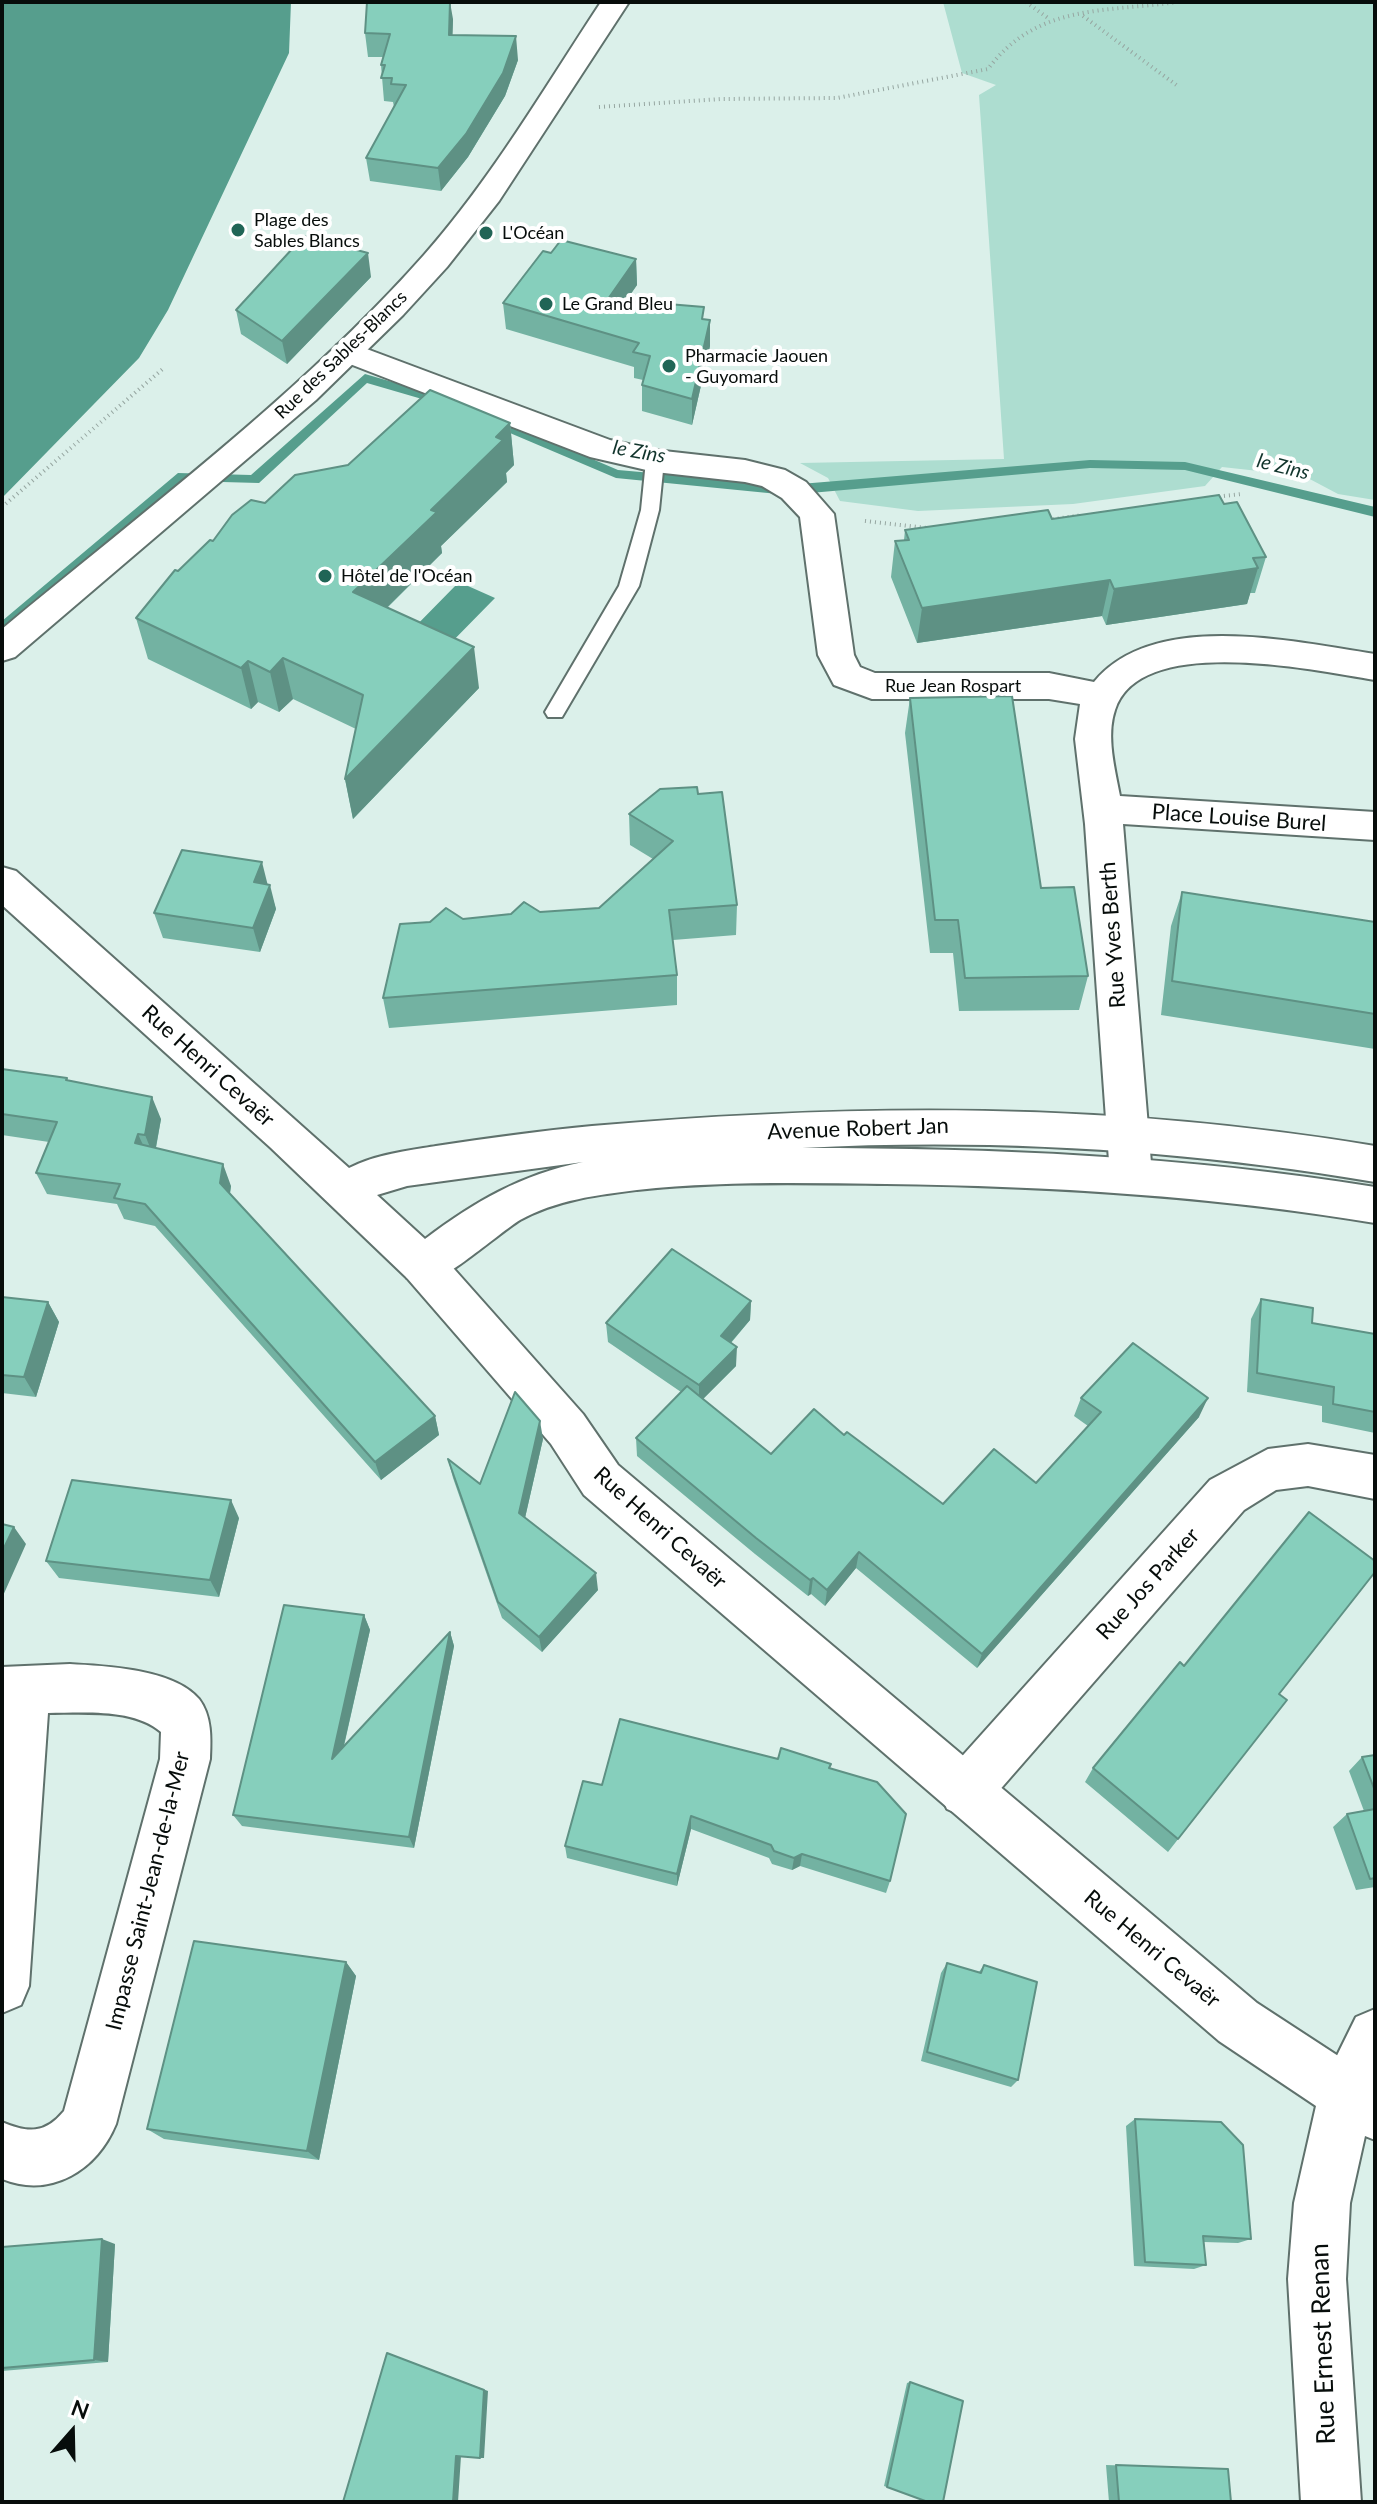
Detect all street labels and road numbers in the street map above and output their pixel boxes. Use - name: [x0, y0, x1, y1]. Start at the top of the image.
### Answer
- street label: Rue des Sables-Blancs: [271, 286, 411, 424]
- street label: Rue Jean Rospart: [885, 675, 1021, 697]
- street label: Place Louise Burel: [1151, 799, 1327, 837]
- street label: Rue Yves Berth: [1095, 861, 1131, 1009]
- street label: Rue Henri Cevaër: [136, 999, 280, 1133]
- street label: Avenue Robert Jan: [767, 1113, 949, 1145]
- street label: Rue Henri Cevaër: [588, 1461, 732, 1595]
- street label: Rue Jos Parker: [1091, 1523, 1205, 1645]
- street label: Impasse Saint-Jean-de-la-Mer: [101, 1749, 195, 2033]
- street label: Rue Henri Cevaër: [1079, 1884, 1225, 2014]
- street label: Rue Ernest Renan: [1304, 2243, 1342, 2445]

